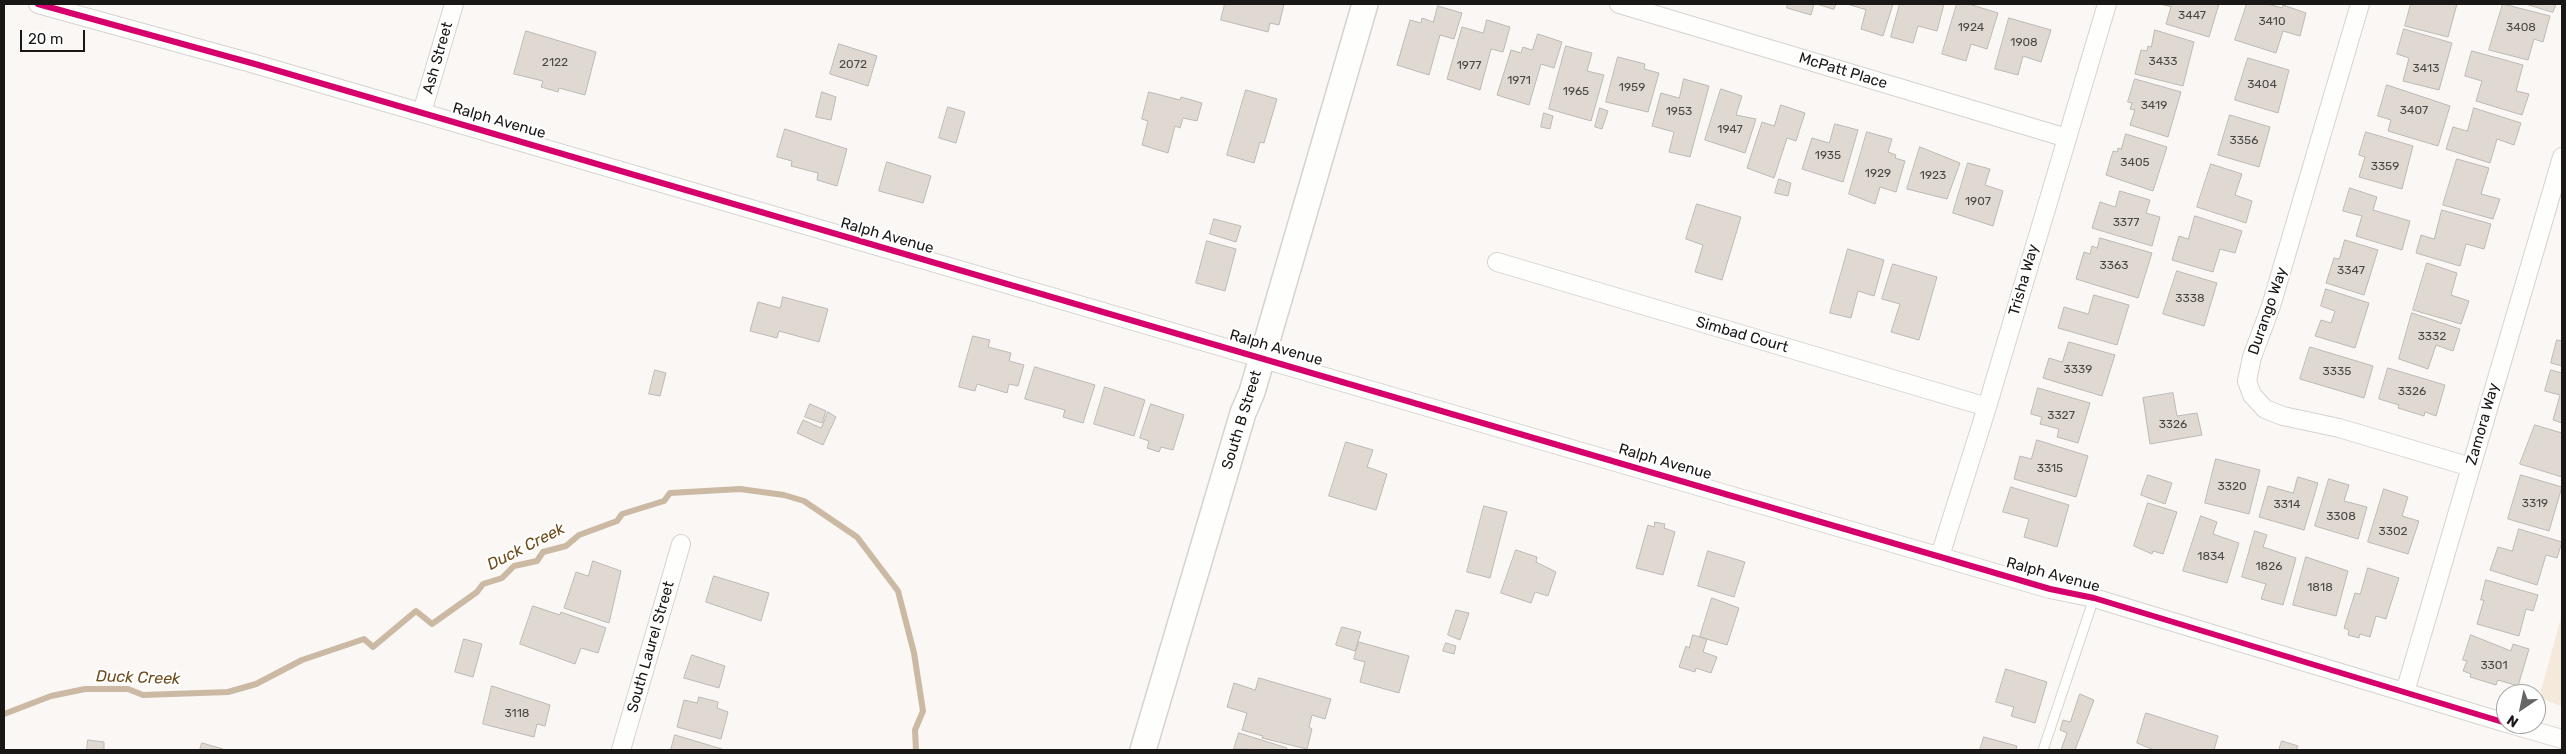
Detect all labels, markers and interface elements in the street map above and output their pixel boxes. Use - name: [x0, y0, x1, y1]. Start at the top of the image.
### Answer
- house number: 3447: [2178, 9, 2206, 23]
- house number: 3410: [2258, 15, 2286, 29]
- scale bar: [22, 20, 88, 52]
- street label: Ash Street: [419, 20, 457, 96]
- house number: 1924: [1958, 21, 1984, 35]
- house number: 3408: [2506, 21, 2536, 35]
- text: 20 m: [28, 30, 63, 48]
- house number: 1908: [2010, 36, 2038, 50]
- street label: McPatt Place: [1797, 49, 1889, 93]
- house number: 3433: [2148, 55, 2178, 69]
- house number: 2122: [542, 56, 568, 70]
- house number: 2072: [839, 58, 867, 72]
- house number: 1977: [1457, 59, 1481, 73]
- house number: 3413: [2413, 62, 2439, 76]
- house number: 1971: [1507, 74, 1531, 88]
- house number: 3404: [2247, 78, 2277, 92]
- house number: 1959: [1619, 81, 1645, 95]
- house number: 1965: [1563, 85, 1589, 99]
- street label: Ralph Avenue: [450, 99, 548, 143]
- house number: 3419: [2141, 99, 2167, 113]
- house number: 3407: [2400, 104, 2428, 118]
- house number: 1953: [1666, 105, 1692, 119]
- house number: 1947: [1717, 123, 1743, 137]
- house number: 3356: [2230, 134, 2258, 148]
- house number: 1935: [1815, 149, 1841, 163]
- house number: 3405: [2120, 156, 2150, 170]
- house number: 3359: [2371, 160, 2399, 174]
- house number: 1929: [1865, 167, 1891, 181]
- house number: 1923: [1920, 169, 1946, 183]
- house number: 1907: [1965, 195, 1991, 209]
- street label: Ralph Avenue: [838, 214, 936, 258]
- house number: 3377: [2113, 216, 2139, 230]
- street label: Trisha Way: [2005, 242, 2043, 318]
- house number: 3363: [2100, 259, 2128, 273]
- house number: 3347: [2337, 264, 2365, 278]
- street label: Durango Way: [2245, 265, 2291, 357]
- house number: 3338: [2175, 292, 2205, 306]
- street label: Simbad Court: [1694, 313, 1790, 357]
- street label: Ralph Avenue: [1227, 326, 1325, 370]
- house number: 3332: [2418, 330, 2446, 344]
- house number: 3339: [2064, 363, 2092, 377]
- house number: 3335: [2323, 365, 2351, 379]
- street label: South B Street: [1218, 368, 1266, 472]
- street label: Zamora Way: [2463, 381, 2503, 467]
- house number: 3326: [2398, 385, 2426, 399]
- house number: 3327: [2047, 409, 2075, 423]
- house number: 3326: [2159, 418, 2187, 432]
- street label: Ralph Avenue: [1616, 440, 1714, 484]
- house number: 3315: [2037, 462, 2063, 476]
- house number: 3320: [2217, 480, 2247, 494]
- house number: 3319: [2522, 497, 2548, 511]
- house number: 3314: [2274, 498, 2300, 512]
- house number: 3308: [2326, 510, 2356, 524]
- water label: Duck Creek: [484, 519, 568, 575]
- house number: 3302: [2378, 525, 2408, 539]
- house number: 1834: [2197, 550, 2225, 564]
- street label: Ralph Avenue: [2004, 554, 2102, 596]
- house number: 1826: [2255, 560, 2283, 574]
- street label: South Laurel Street: [624, 579, 678, 715]
- house number: 1818: [2307, 581, 2333, 595]
- house number: 3301: [2480, 659, 2508, 673]
- water label: Duck Creek: [95, 667, 181, 689]
- north arrow: [2496, 684, 2546, 734]
- house number: 3118: [505, 707, 529, 721]
- text: N: [2504, 711, 2522, 731]

